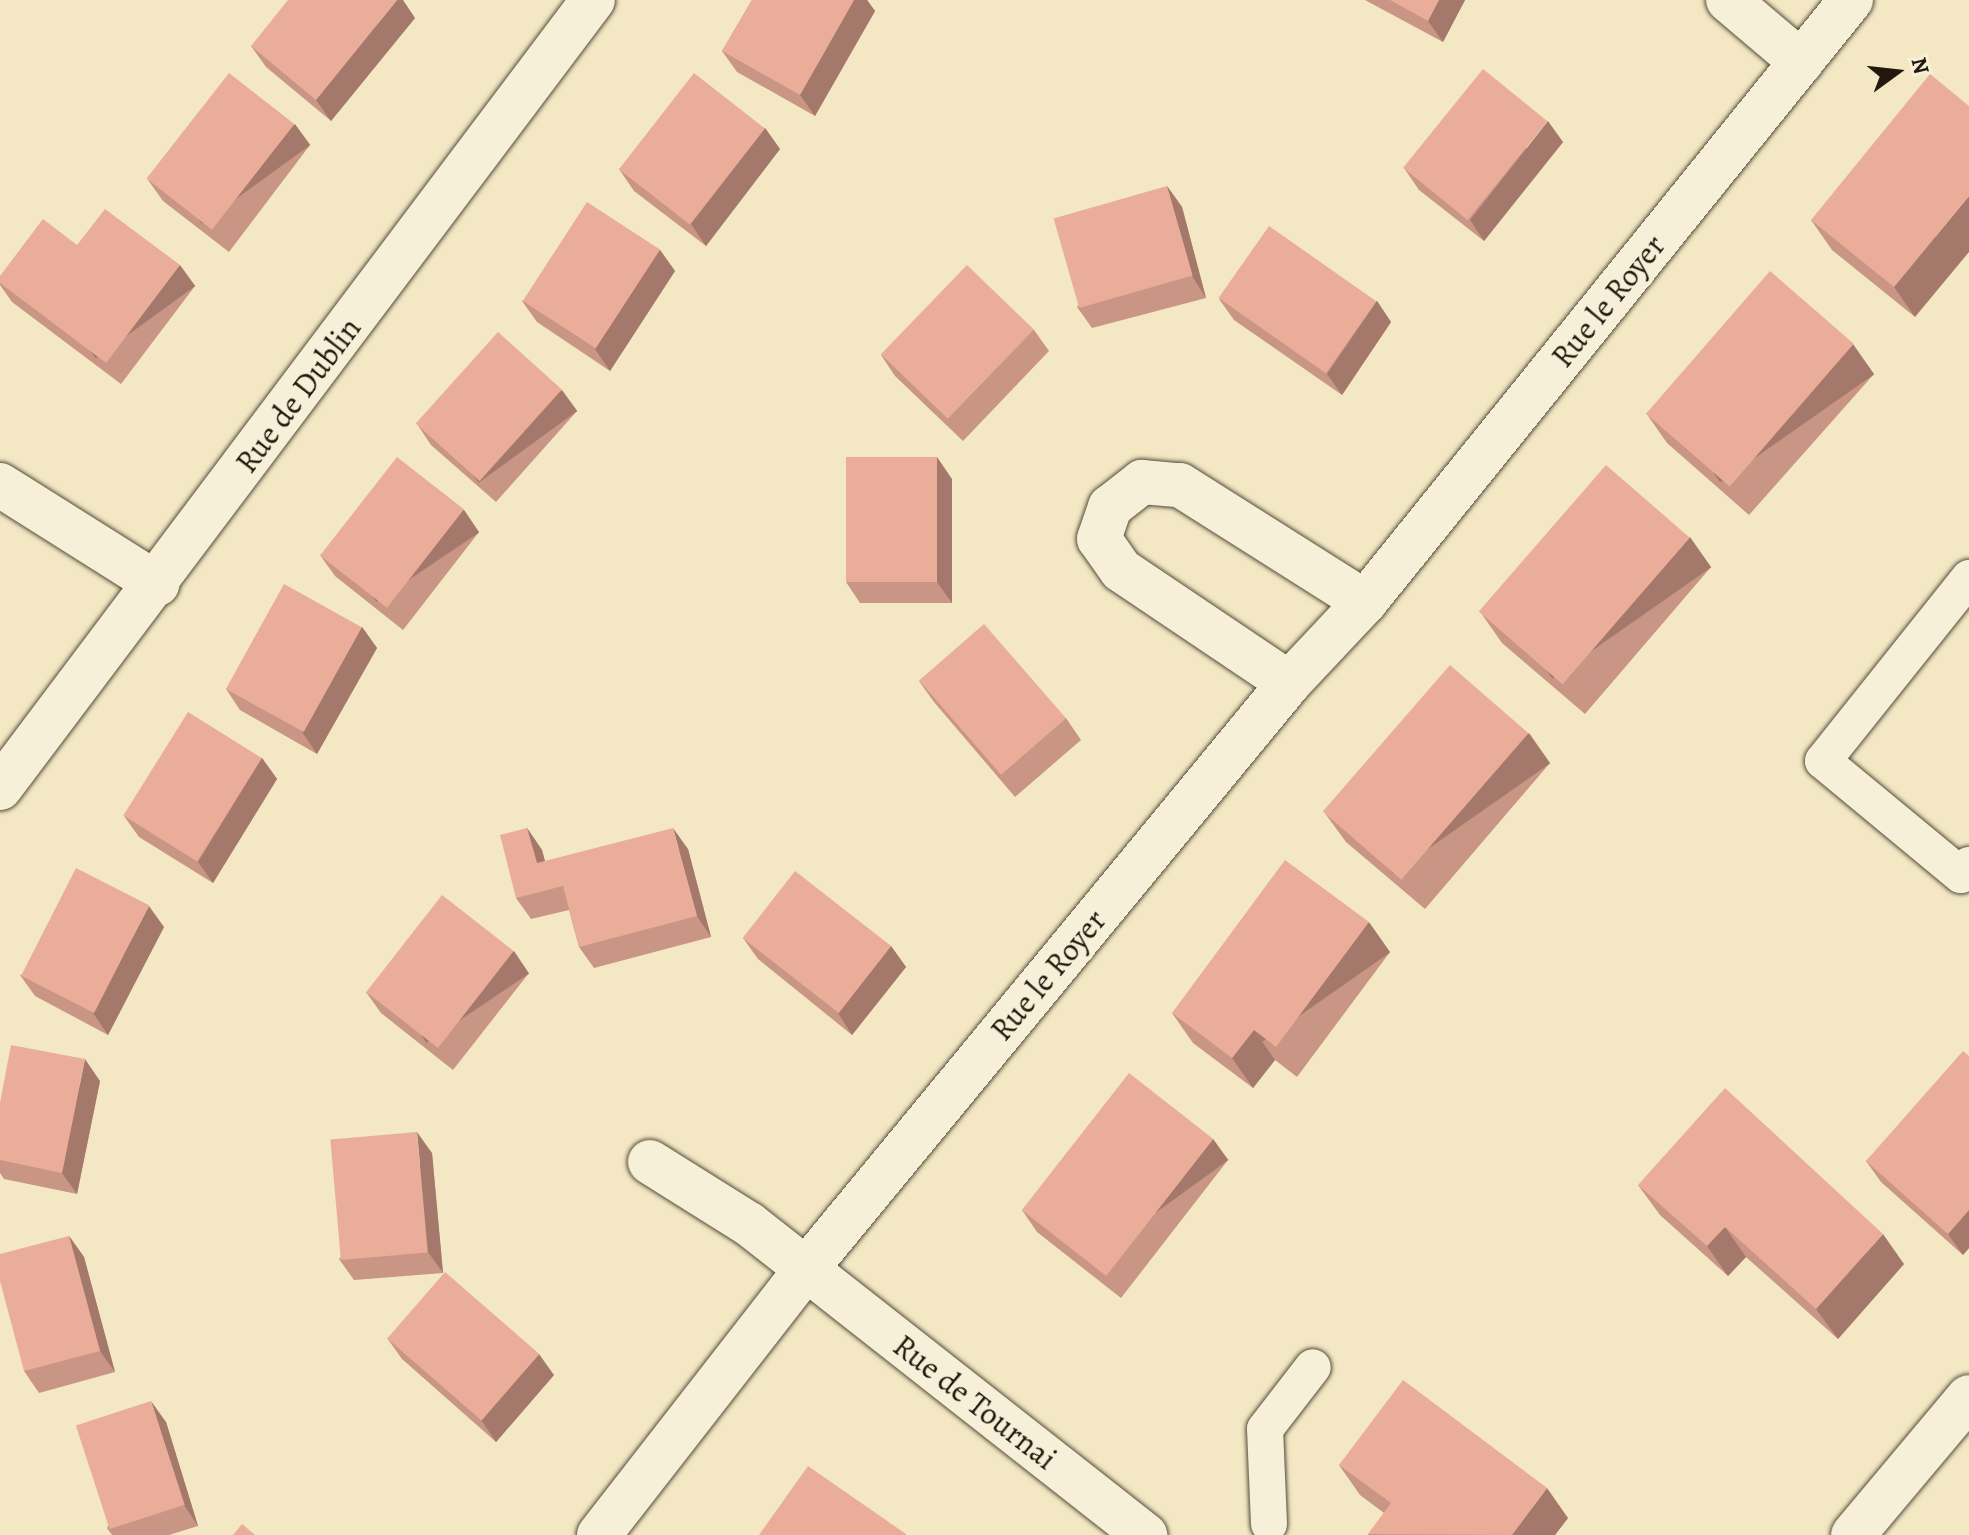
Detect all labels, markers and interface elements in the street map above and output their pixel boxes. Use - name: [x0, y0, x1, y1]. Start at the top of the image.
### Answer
- north arrow: [1857, 32, 1937, 112]
- text: N: [1904, 54, 1937, 77]
- street label: Rue le Royer: [1543, 227, 1673, 375]
- street label: Rue de Dublin: [227, 310, 369, 480]
- street label: Rue le Royer: [982, 902, 1114, 1048]
- street label: Rue de Tournai: [886, 1326, 1064, 1478]

